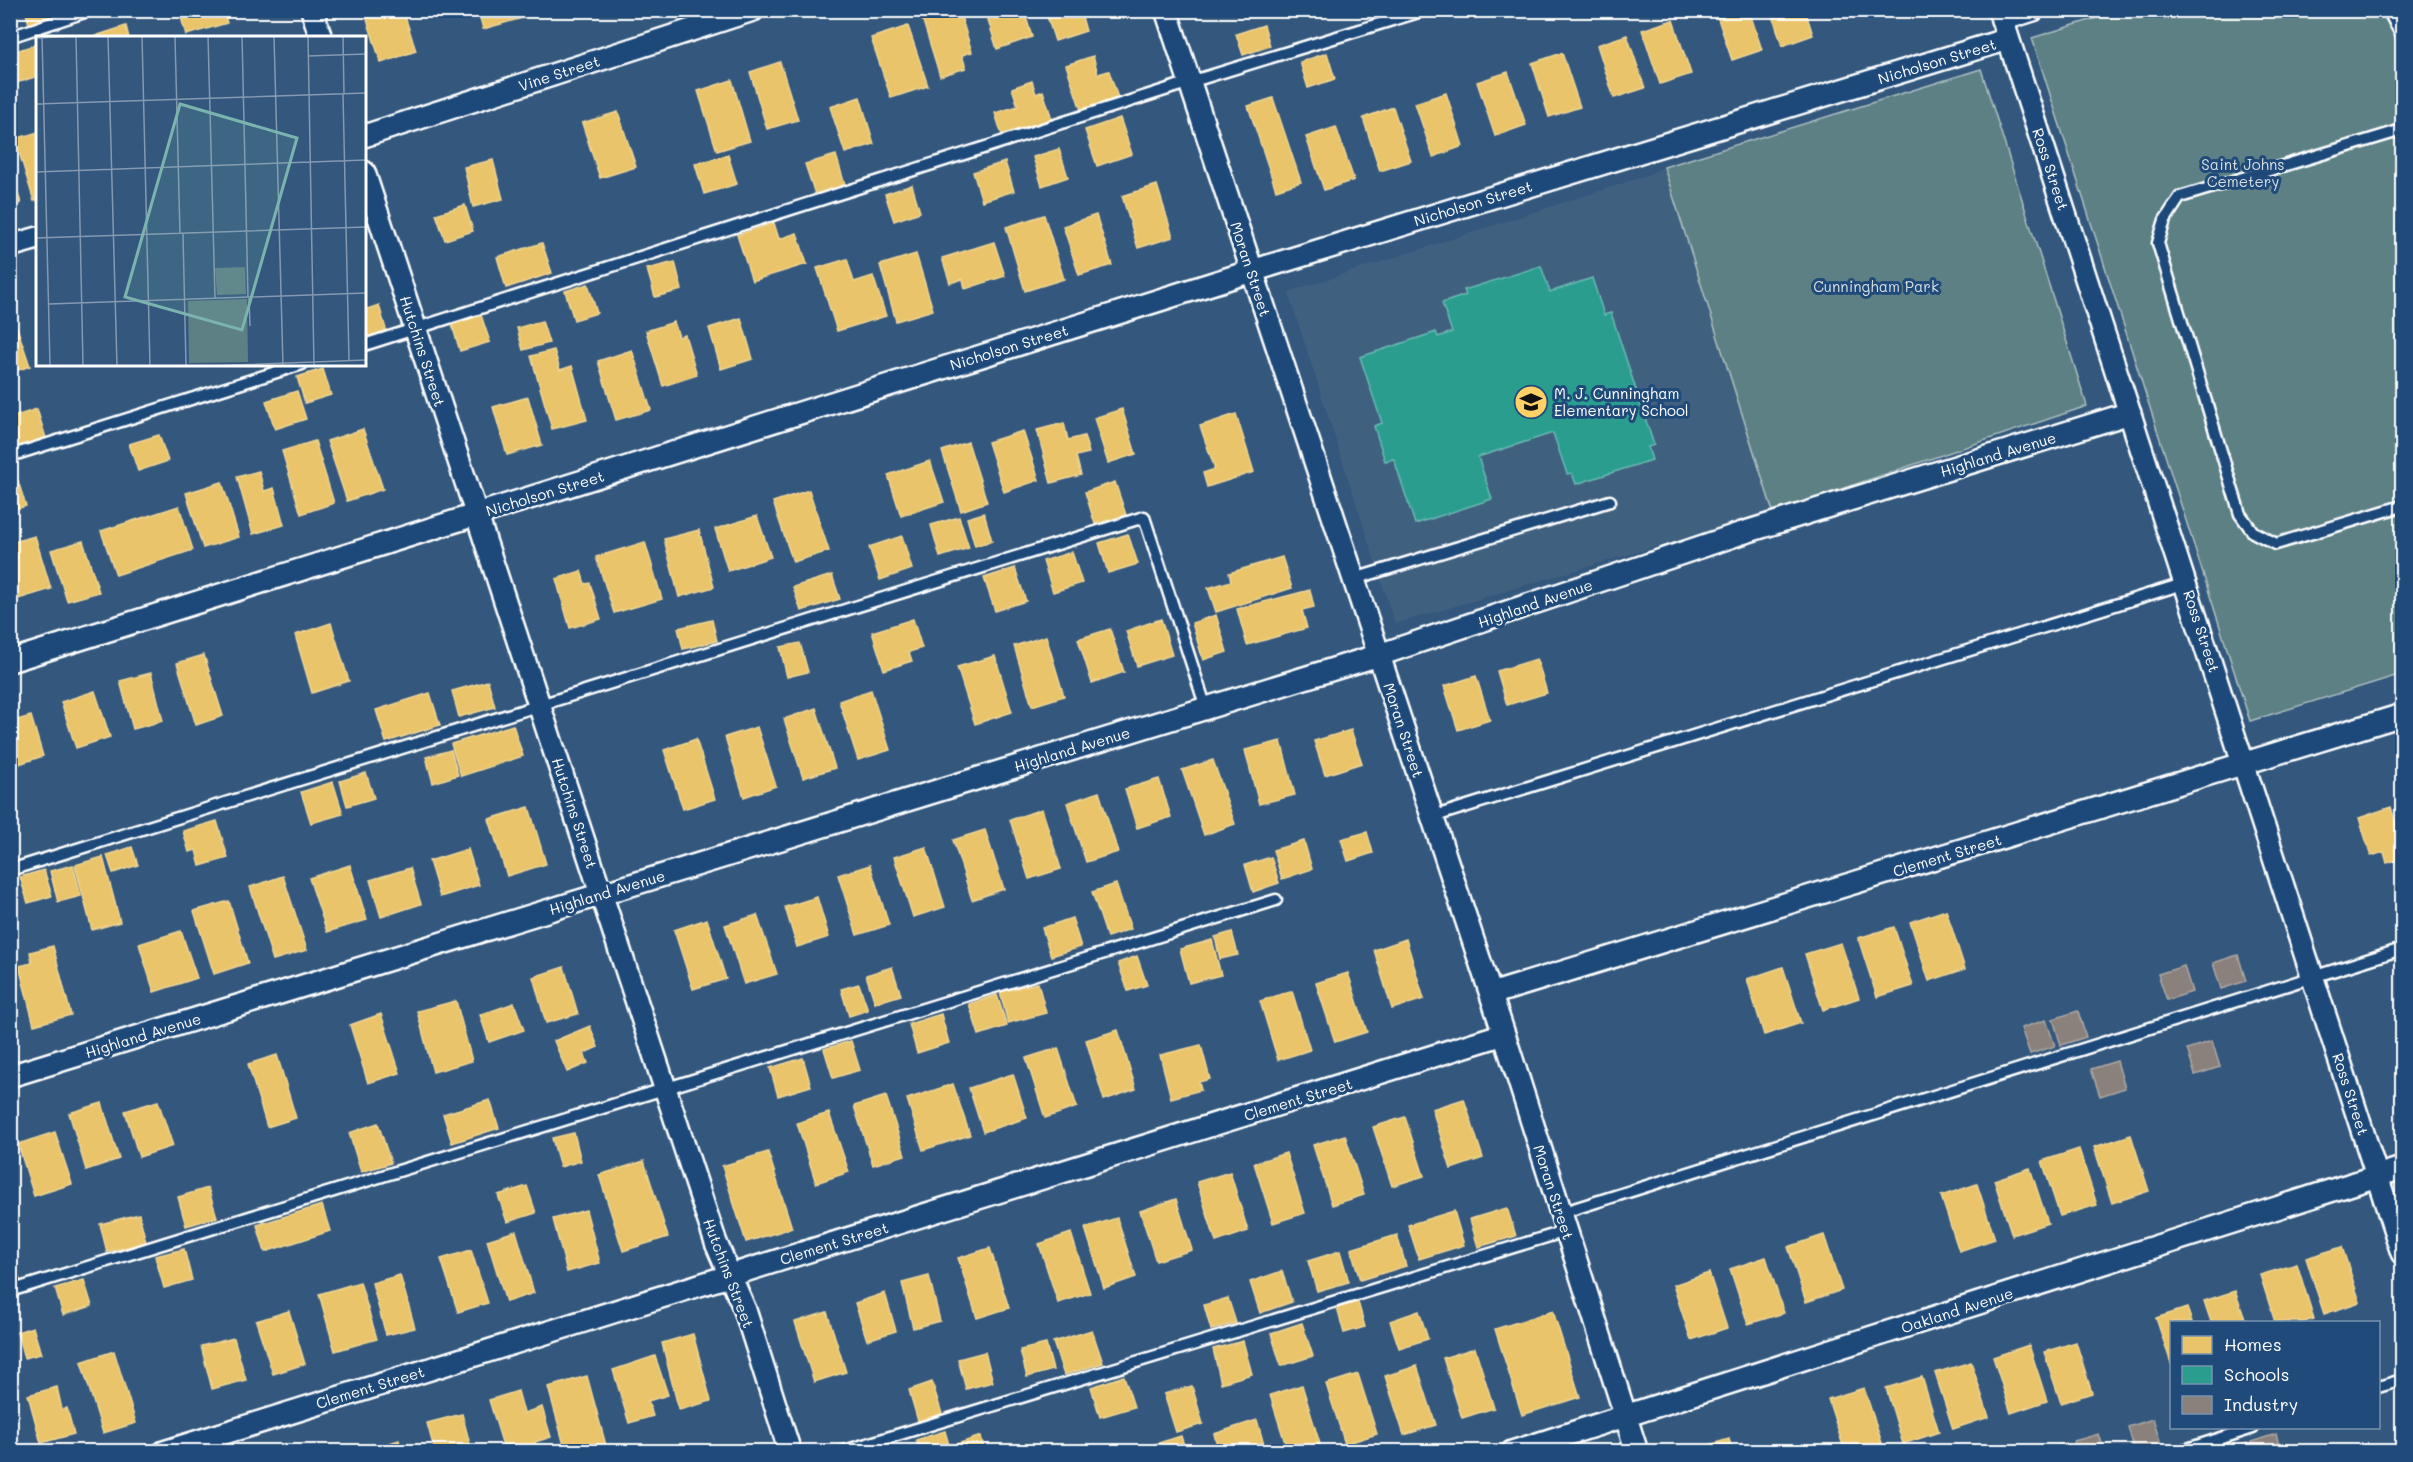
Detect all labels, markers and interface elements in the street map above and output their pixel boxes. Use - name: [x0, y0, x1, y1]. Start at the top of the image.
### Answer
- street label: Nicholson Street: [1875, 34, 1999, 88]
- inset map: [36, 36, 366, 366]
- street label: Vine Street: [516, 50, 602, 96]
- street label: Ross Street: [2028, 125, 2074, 213]
- park label: Saint Johns Cemetery: [2201, 154, 2285, 191]
- street label: Nicholson Street: [1411, 176, 1535, 230]
- street label: Moran Street: [1226, 219, 1276, 319]
- park label: Cunningham Park: [1813, 276, 1939, 296]
- street label: Hutchins Street: [396, 293, 450, 409]
- street label: Nicholson Street: [947, 320, 1071, 374]
- place label: M. J. Cunningham Elementary School: [1554, 383, 1689, 420]
- school or university icon: M. J. Cunningham Elementary School: [1513, 384, 1549, 420]
- street label: Highland Avenue: [1938, 427, 2058, 481]
- street label: Nicholson Street: [483, 466, 607, 520]
- street label: Highland Avenue: [1475, 574, 1595, 632]
- street label: Ross Street: [2179, 587, 2225, 675]
- street label: Moran Street: [1379, 680, 1429, 780]
- street label: Highland Avenue: [1012, 722, 1132, 776]
- street label: Hutchins Street: [548, 755, 602, 871]
- street label: Clement Street: [1890, 829, 2004, 881]
- street label: Highland Avenue: [547, 865, 667, 919]
- street label: Highland Avenue: [83, 1008, 203, 1062]
- street label: Ross Street: [2328, 1050, 2374, 1138]
- street label: Clement Street: [1241, 1073, 1355, 1125]
- street label: Moran Street: [1529, 1142, 1579, 1242]
- street label: Hutchins Street: [699, 1215, 759, 1331]
- street label: Clement Street: [777, 1217, 891, 1269]
- street label: Oakland Avenue: [1898, 1282, 2016, 1338]
- legend: [2170, 1321, 2380, 1429]
- text: Homes: [2224, 1332, 2282, 1356]
- street label: Clement Street: [313, 1361, 427, 1413]
- text: Schools: [2224, 1362, 2289, 1386]
- text: Industry: [2224, 1392, 2298, 1416]

